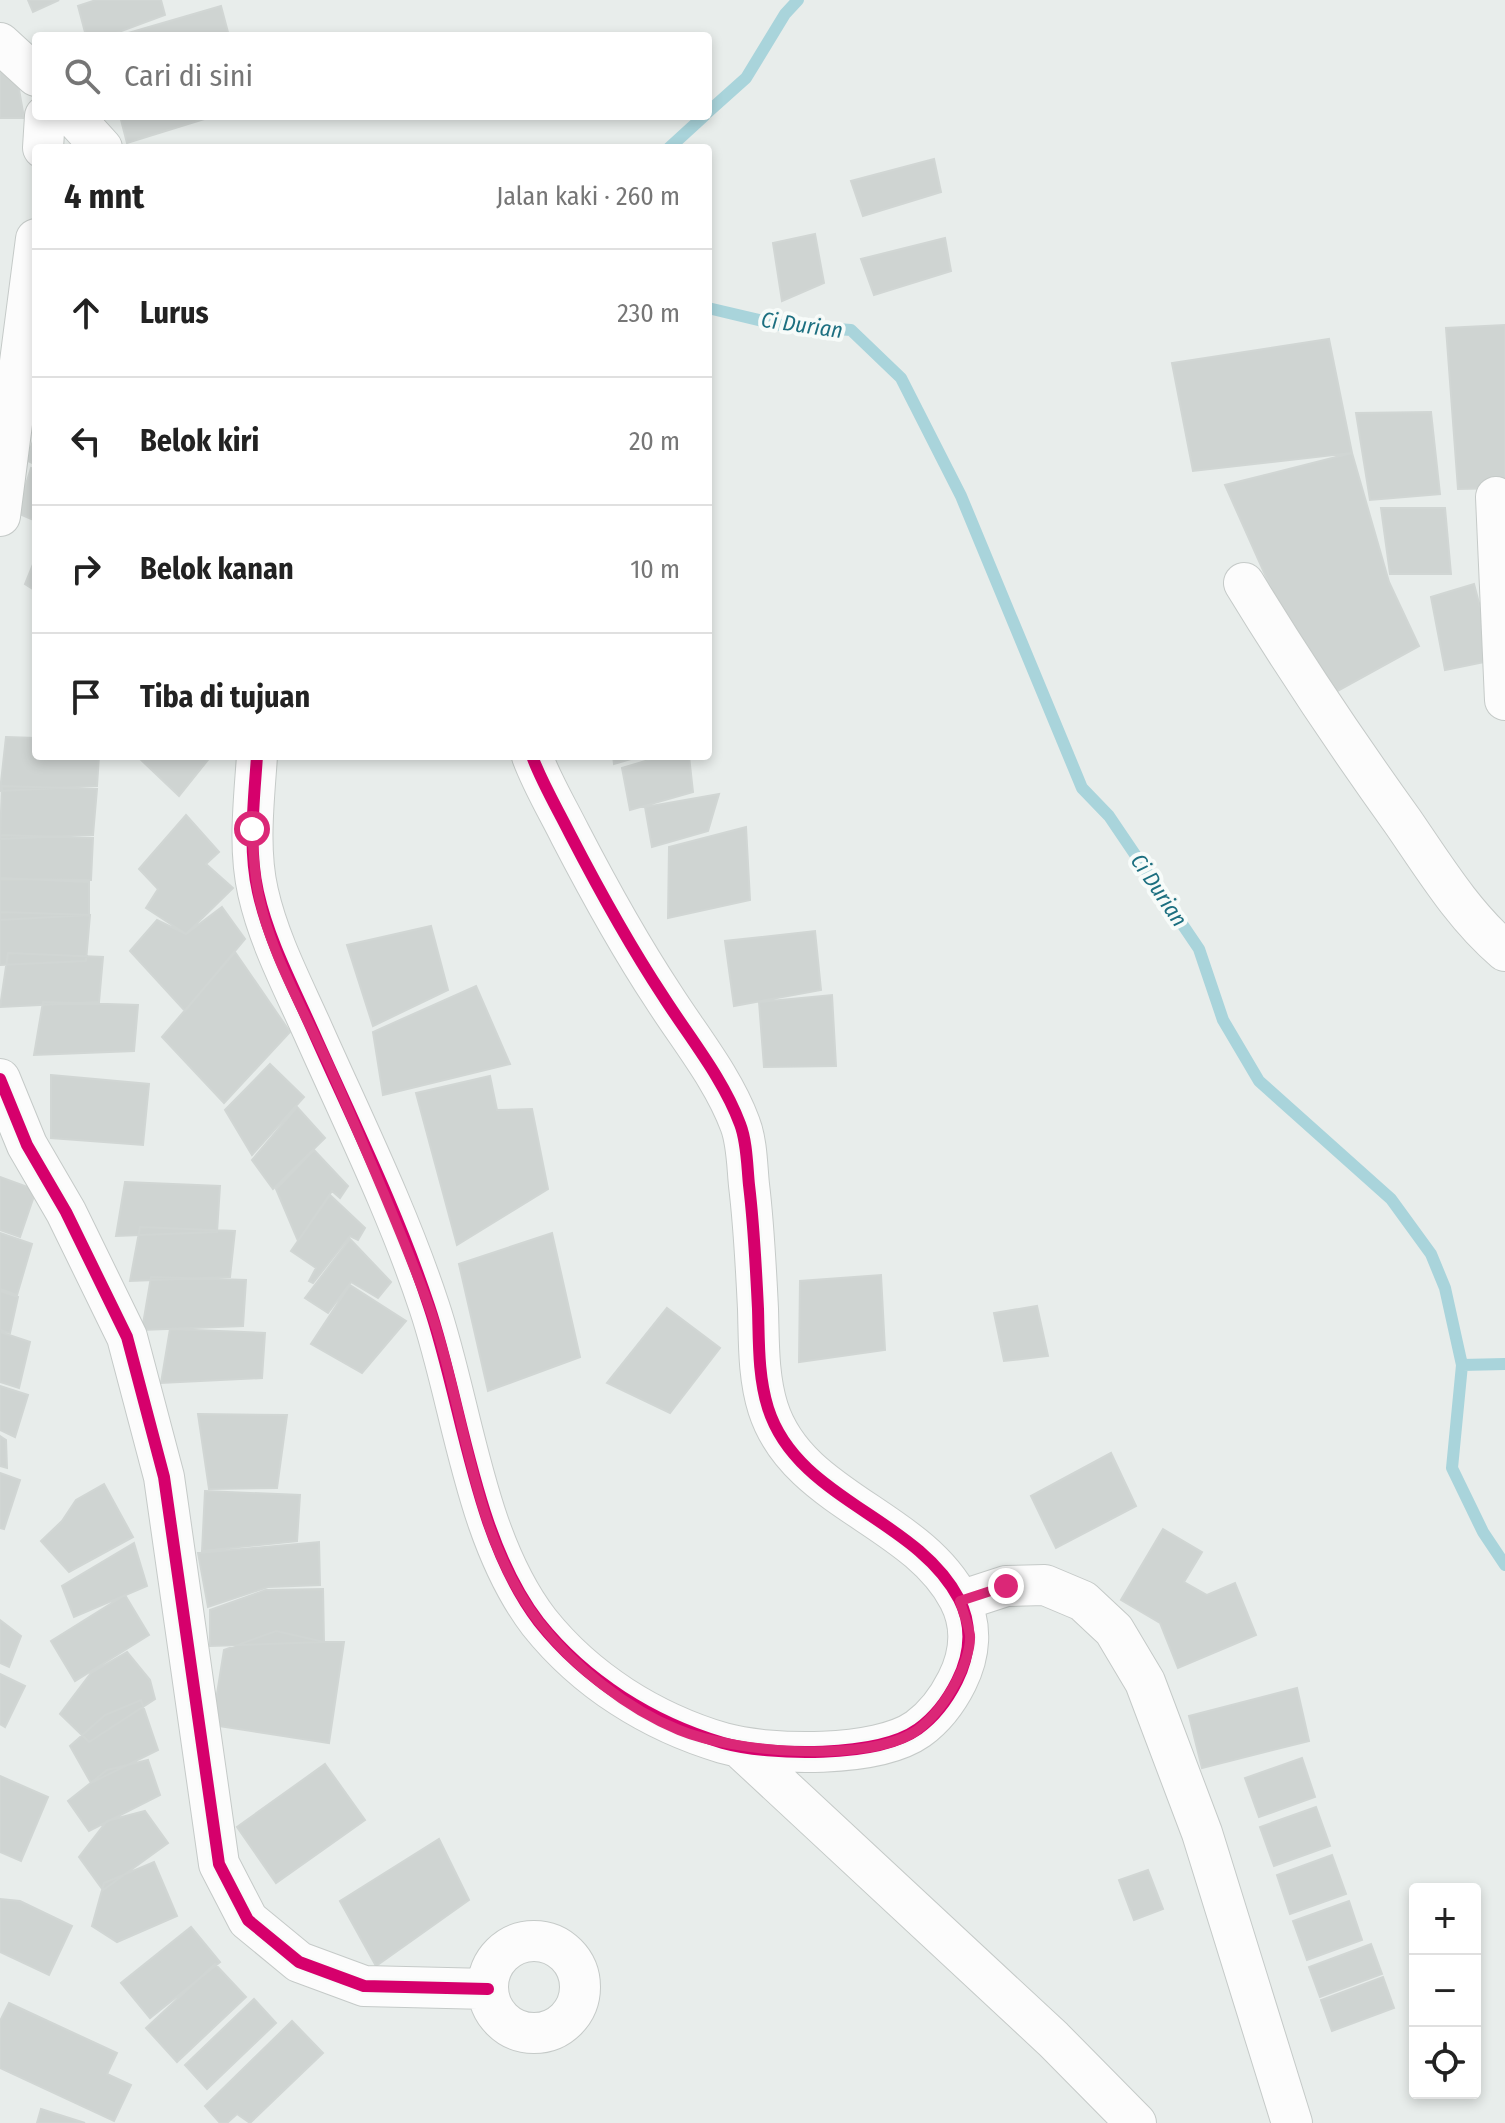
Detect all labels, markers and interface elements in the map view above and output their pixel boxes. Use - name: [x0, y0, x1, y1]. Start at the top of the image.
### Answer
- search box: [32, 32, 712, 120]
- icon: search: [60, 54, 104, 98]
- text: Cari di sini: [124, 58, 253, 94]
- text: 4 mnt: [64, 176, 144, 217]
- text: Jalan kaki · 260 m: [496, 181, 680, 212]
- icon: ahead: [64, 291, 108, 335]
- text: Lurus: [140, 295, 209, 331]
- text: 230 m: [617, 298, 680, 329]
- water label: Ci Durian: [759, 306, 845, 344]
- icon: left: [64, 419, 108, 463]
- text: Belok kiri: [140, 423, 259, 459]
- text: 20 m: [629, 426, 680, 457]
- icon: right: [64, 547, 108, 591]
- text: Belok kanan: [140, 551, 294, 587]
- text: 10 m: [630, 554, 680, 585]
- icon: arrive: [64, 675, 108, 719]
- text: Tiba di tujuan: [140, 679, 310, 715]
- route start: [234, 811, 270, 847]
- water label: Ci Durian: [1125, 848, 1193, 932]
- route end: [988, 1568, 1024, 1604]
- map controls: [1409, 1883, 1481, 2099]
- button: +: [1409, 1883, 1481, 1955]
- button: −: [1409, 1955, 1481, 2027]
- button: locate: [1409, 2027, 1481, 2099]

